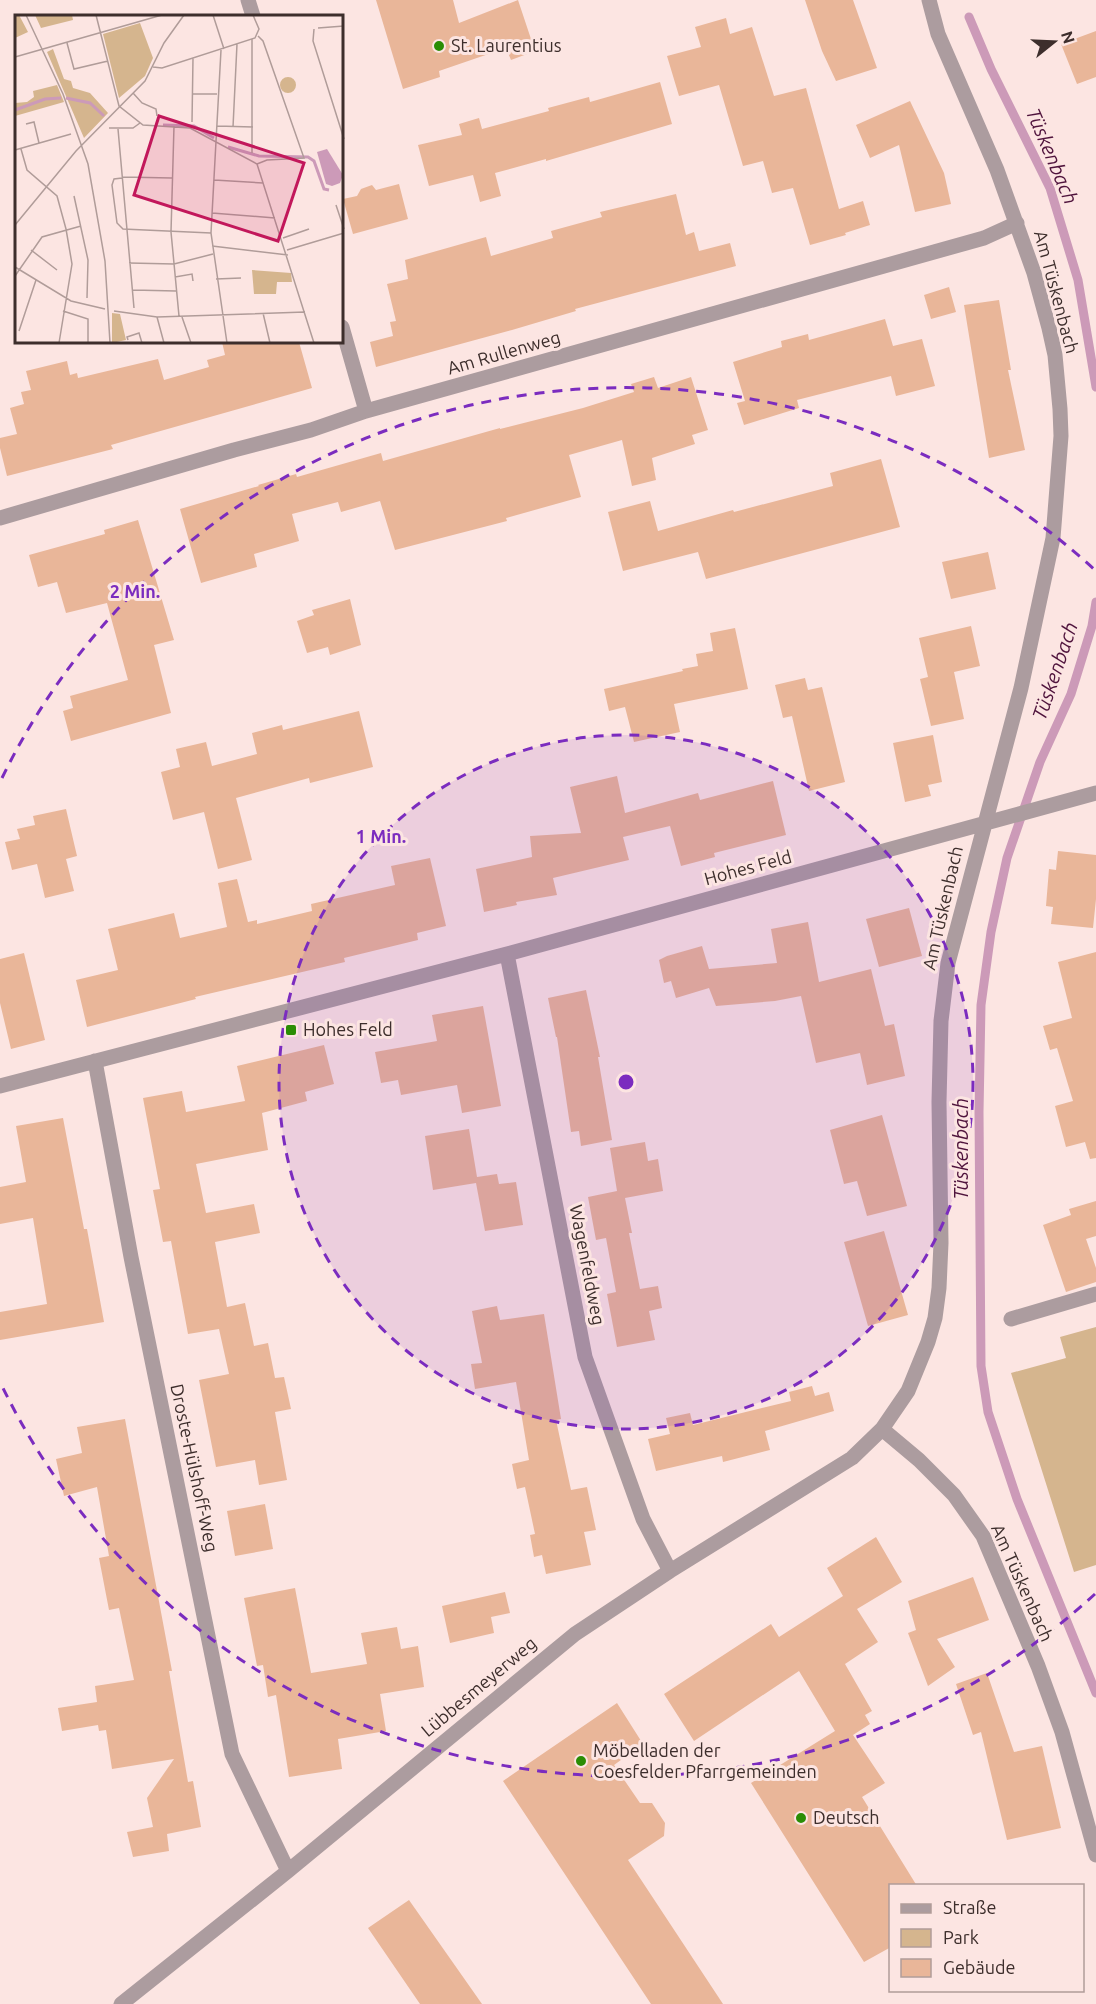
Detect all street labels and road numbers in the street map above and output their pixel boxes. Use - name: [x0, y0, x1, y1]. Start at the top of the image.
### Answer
- street label: Am Tüskenbach: [1031, 228, 1083, 355]
- street label: Am Rullenweg: [445, 326, 563, 378]
- street label: Am Tüskenbach: [918, 844, 966, 972]
- street label: Hohes Feld: [702, 846, 794, 888]
- street label: Wagenfeldweg: [566, 1203, 609, 1327]
- street label: Droste-Hülshoff-Weg: [167, 1382, 223, 1554]
- street label: Am Tüskenbach: [988, 1521, 1058, 1644]
- street label: Lübbesmeyerweg: [417, 1632, 540, 1740]

